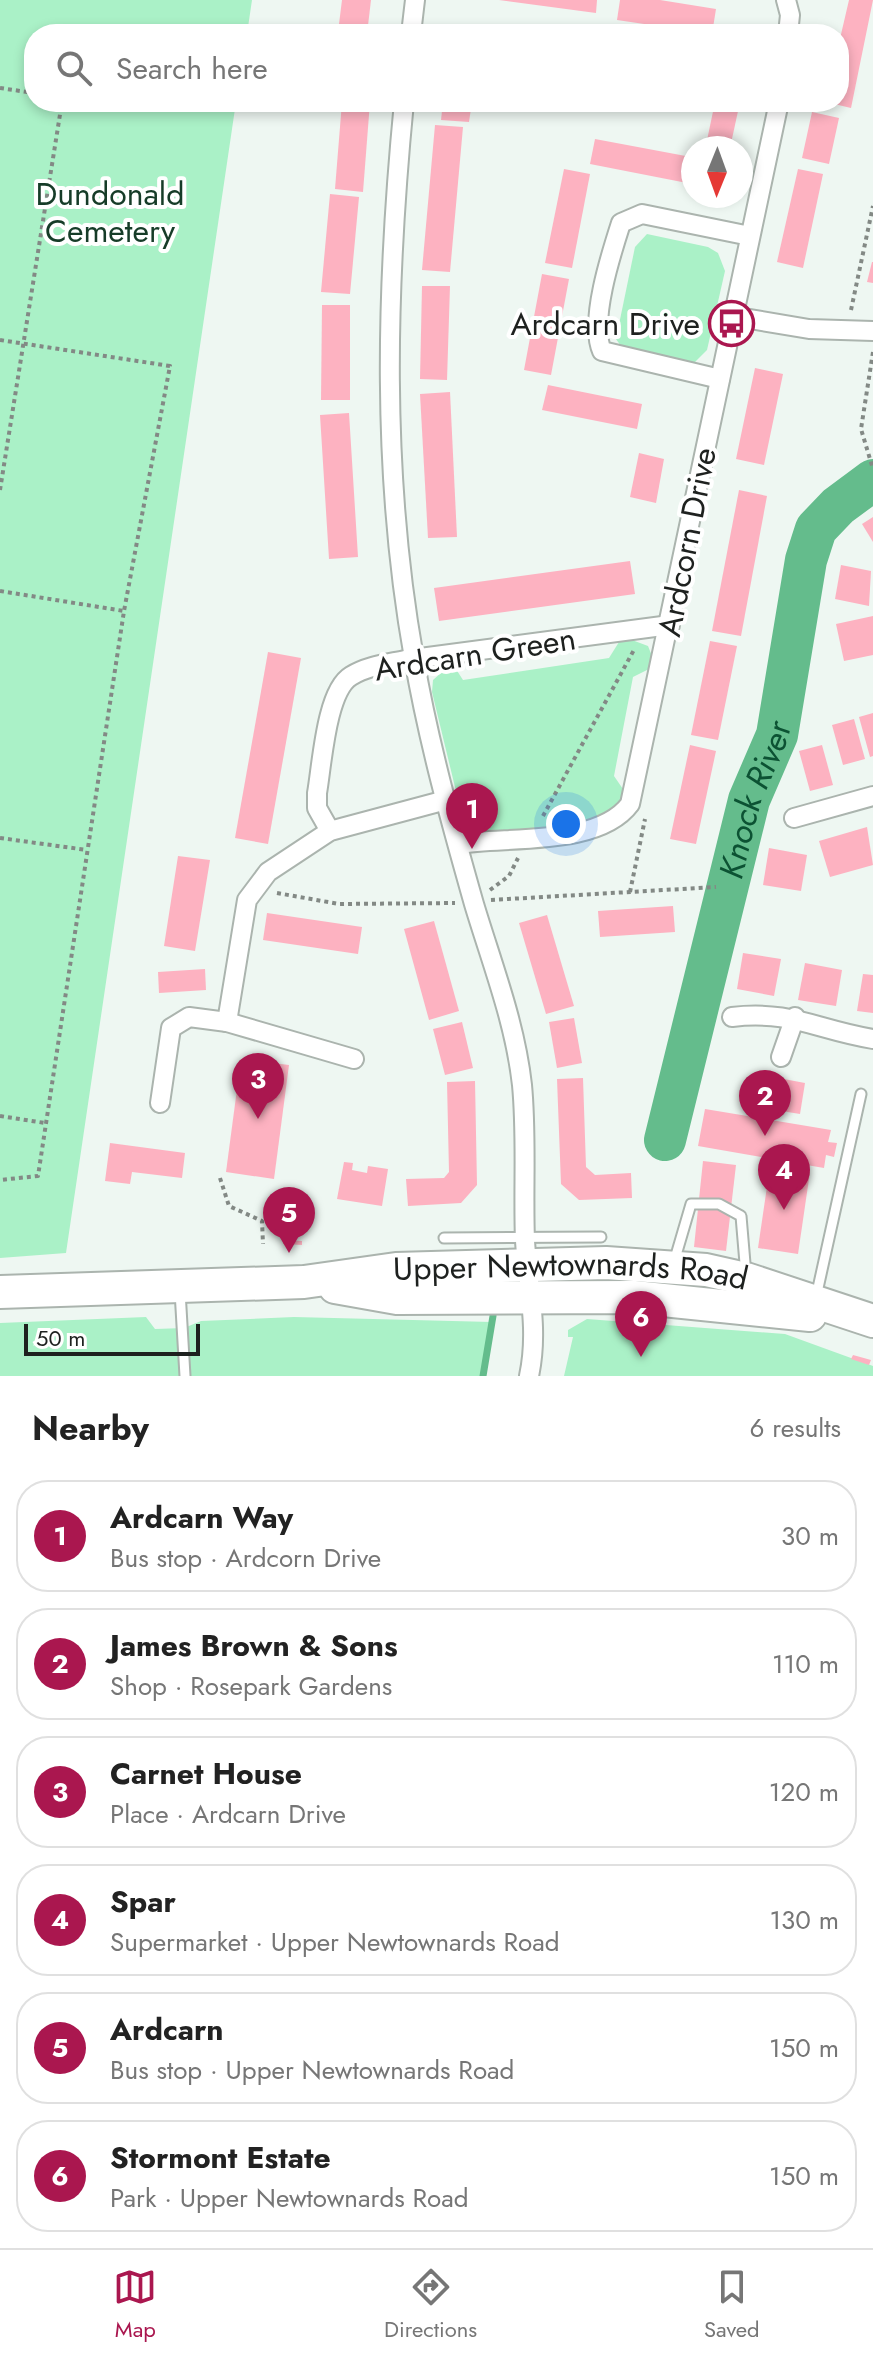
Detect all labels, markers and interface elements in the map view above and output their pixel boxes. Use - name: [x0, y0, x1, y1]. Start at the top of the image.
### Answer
- search box: [24, 24, 849, 112]
- icon: search: [52, 46, 96, 90]
- text: Search here: [116, 47, 268, 90]
- north arrow: [681, 136, 753, 208]
- park label: Dundonald Cemetery: [36, 171, 184, 254]
- bus stop icon: Ardcarn Drive: [707, 300, 755, 348]
- place label: Ardcarn Drive: [510, 301, 700, 347]
- street label: Ardcorn Drive: [646, 444, 728, 640]
- street label: Ardcarn Green: [371, 615, 579, 693]
- water label: Knock River: [706, 717, 804, 884]
- pin: 1: [446, 783, 498, 849]
- your location: [546, 804, 586, 844]
- pin: 3: [232, 1053, 284, 1119]
- pin: 2: [739, 1070, 791, 1136]
- pin: 4: [758, 1144, 810, 1210]
- pin: 5: [263, 1187, 315, 1253]
- street label: Upper Newtownards Road: [392, 1240, 752, 1302]
- pin: 6: [615, 1291, 667, 1357]
- scale bar: [24, 1320, 200, 1356]
- text: 50 m: [36, 1322, 85, 1354]
- text: Nearby: [32, 1404, 149, 1453]
- text: 6 results: [749, 1409, 841, 1447]
- text: Ardcarn Way: [110, 1496, 293, 1539]
- text: 1: [53, 1517, 67, 1555]
- text: 30 m: [781, 1517, 839, 1555]
- text: Bus stop · Ardcorn Drive: [110, 1539, 381, 1577]
- text: James Brown & Sons: [110, 1624, 398, 1667]
- text: 2: [51, 1645, 69, 1683]
- text: 110 m: [772, 1645, 839, 1683]
- text: Shop · Rosepark Gardens: [110, 1667, 392, 1705]
- text: Carnet House: [110, 1752, 302, 1795]
- text: 3: [52, 1773, 68, 1811]
- text: 120 m: [769, 1773, 839, 1811]
- text: Place · Ardcarn Drive: [110, 1795, 346, 1833]
- text: Spar: [110, 1880, 176, 1923]
- text: 4: [51, 1901, 69, 1939]
- text: 130 m: [769, 1901, 839, 1939]
- text: Supermarket · Upper Newtownards Road: [110, 1923, 560, 1961]
- text: Ardcarn: [110, 2008, 223, 2051]
- text: 5: [52, 2029, 68, 2067]
- text: 150 m: [769, 2029, 839, 2067]
- text: Bus stop · Upper Newtownards Road: [110, 2051, 514, 2089]
- text: Stormont Estate: [110, 2136, 331, 2179]
- text: 6: [51, 2157, 69, 2195]
- text: 150 m: [769, 2157, 839, 2195]
- text: Park · Upper Newtownards Road: [110, 2179, 469, 2217]
- tab: Map: [113, 2265, 157, 2345]
- tab: Directions: [384, 2265, 477, 2345]
- tab: Saved: [704, 2265, 760, 2345]

